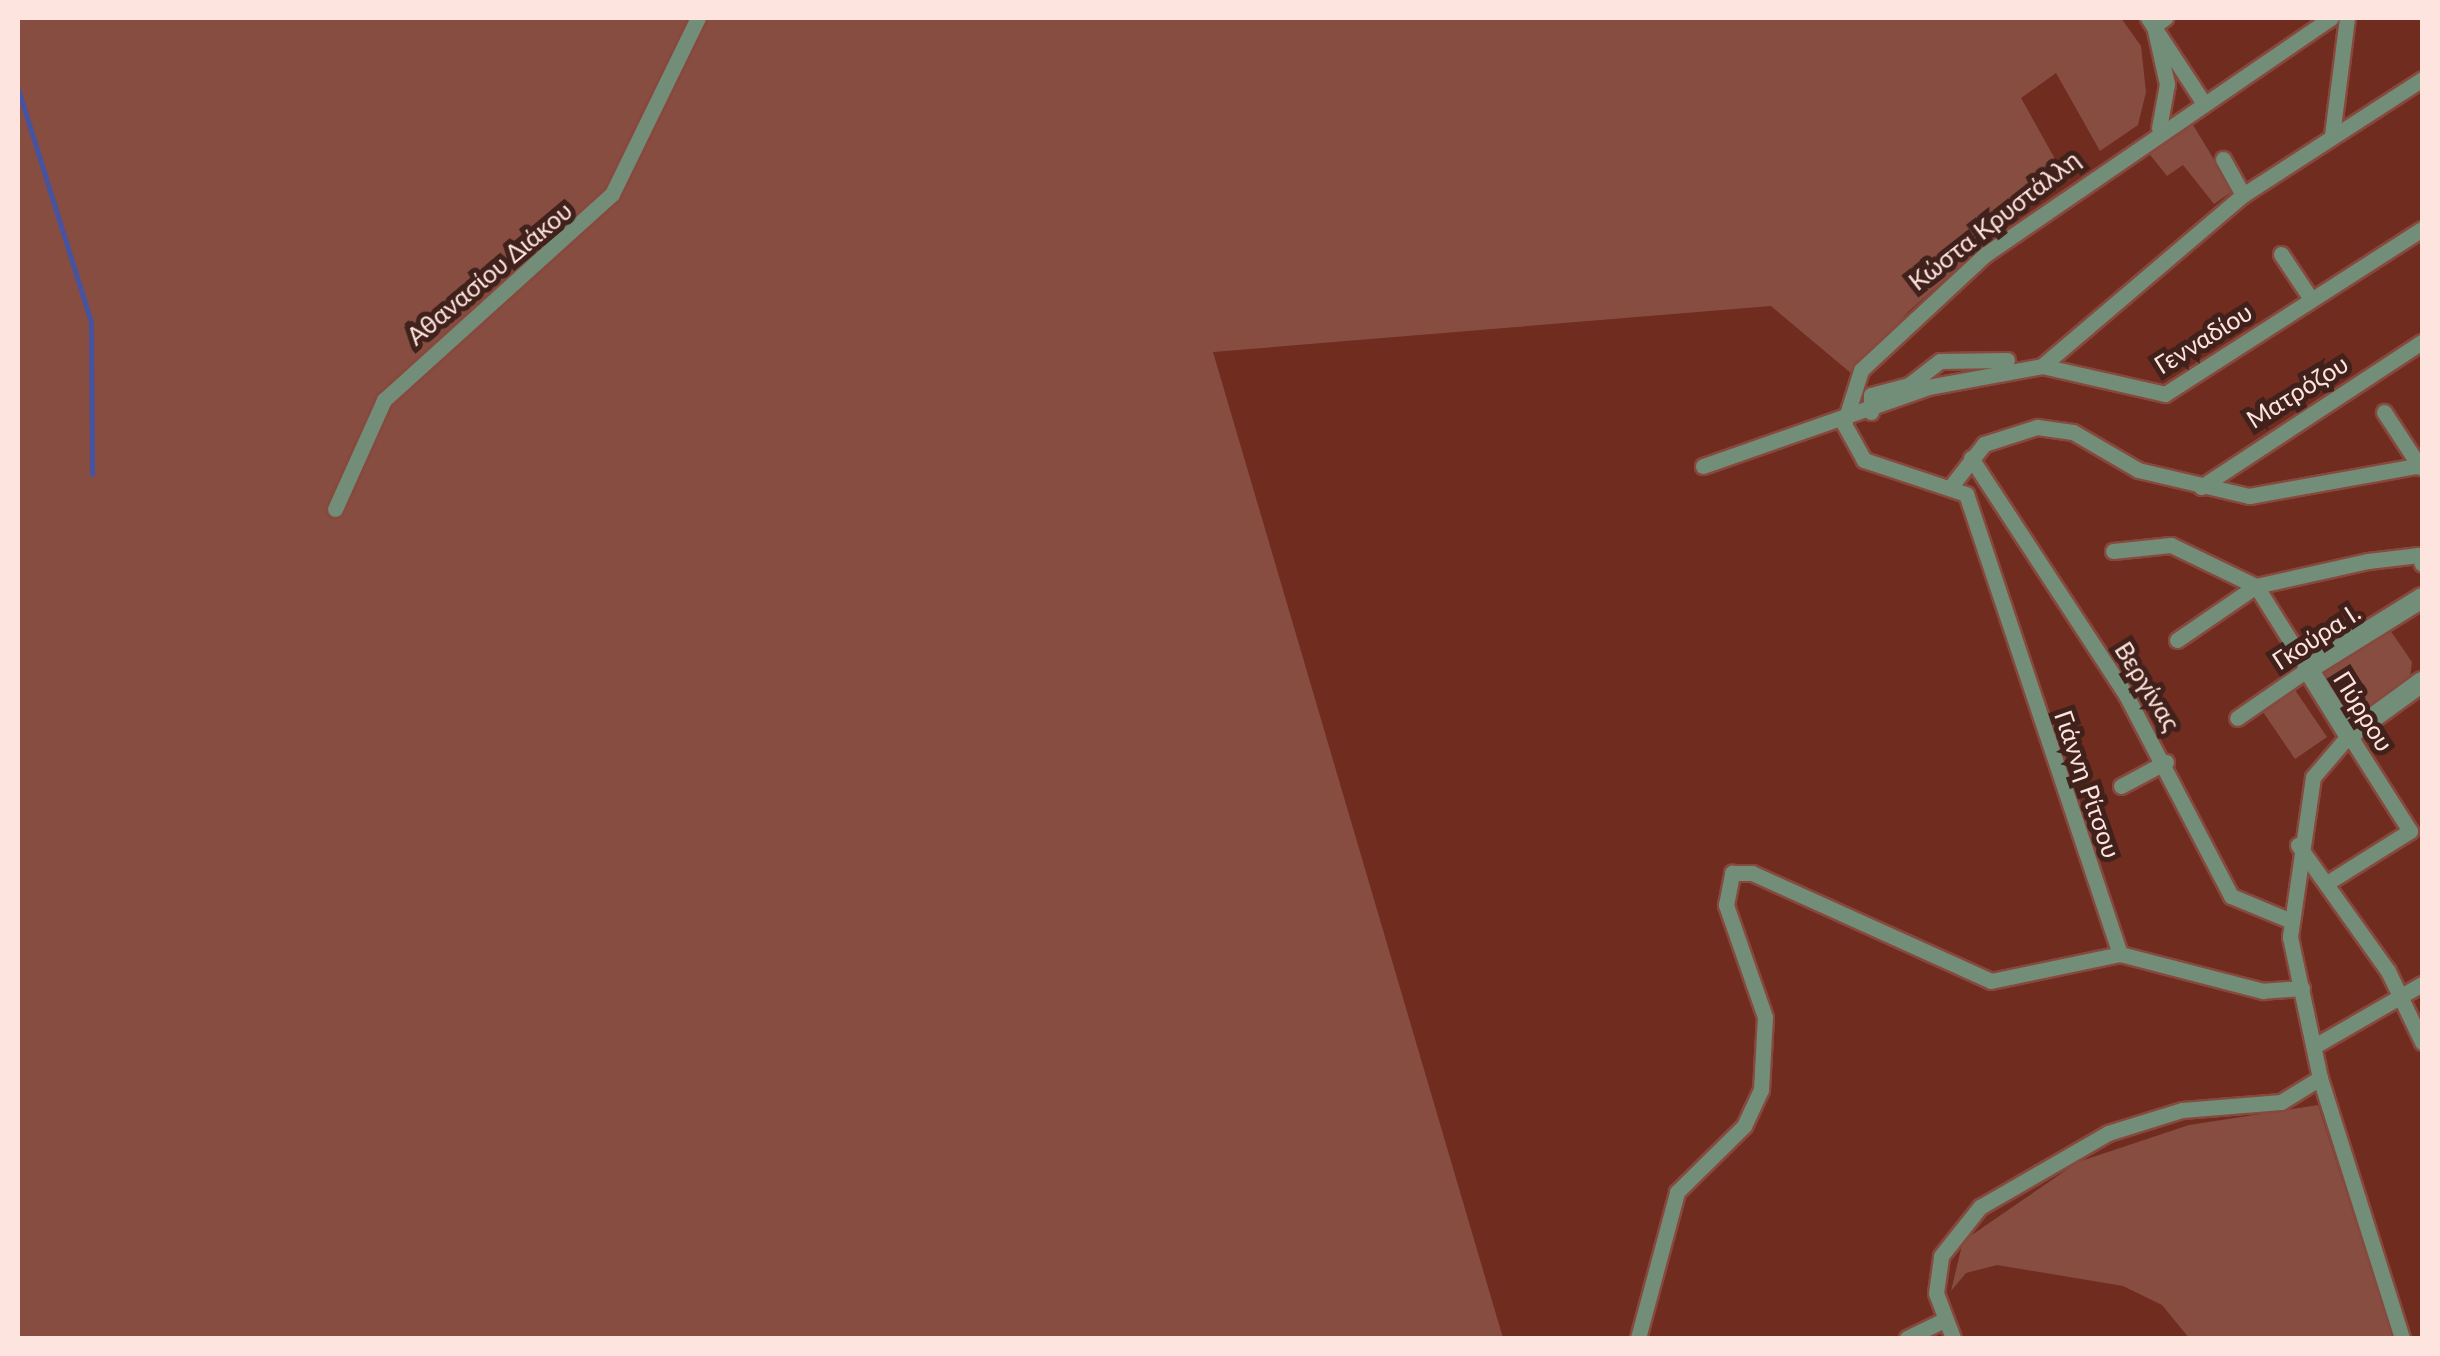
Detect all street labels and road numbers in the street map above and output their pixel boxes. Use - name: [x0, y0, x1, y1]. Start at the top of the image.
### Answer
- street label: Κώστα Κρυστάλλη: [1902, 144, 2086, 296]
- street label: Αθανασίου Διάκου: [400, 195, 578, 351]
- street label: Γενναδίου: [2149, 296, 2257, 380]
- street label: Ματρόζου: [2241, 348, 2353, 434]
- street label: Γκούρα Ι.: [2266, 596, 2366, 676]
- street label: Βεργίνας: [2109, 636, 2187, 736]
- street label: Πύρρου: [2328, 665, 2400, 757]
- street label: Γιάννη Ρίτσου: [2049, 706, 2127, 862]

